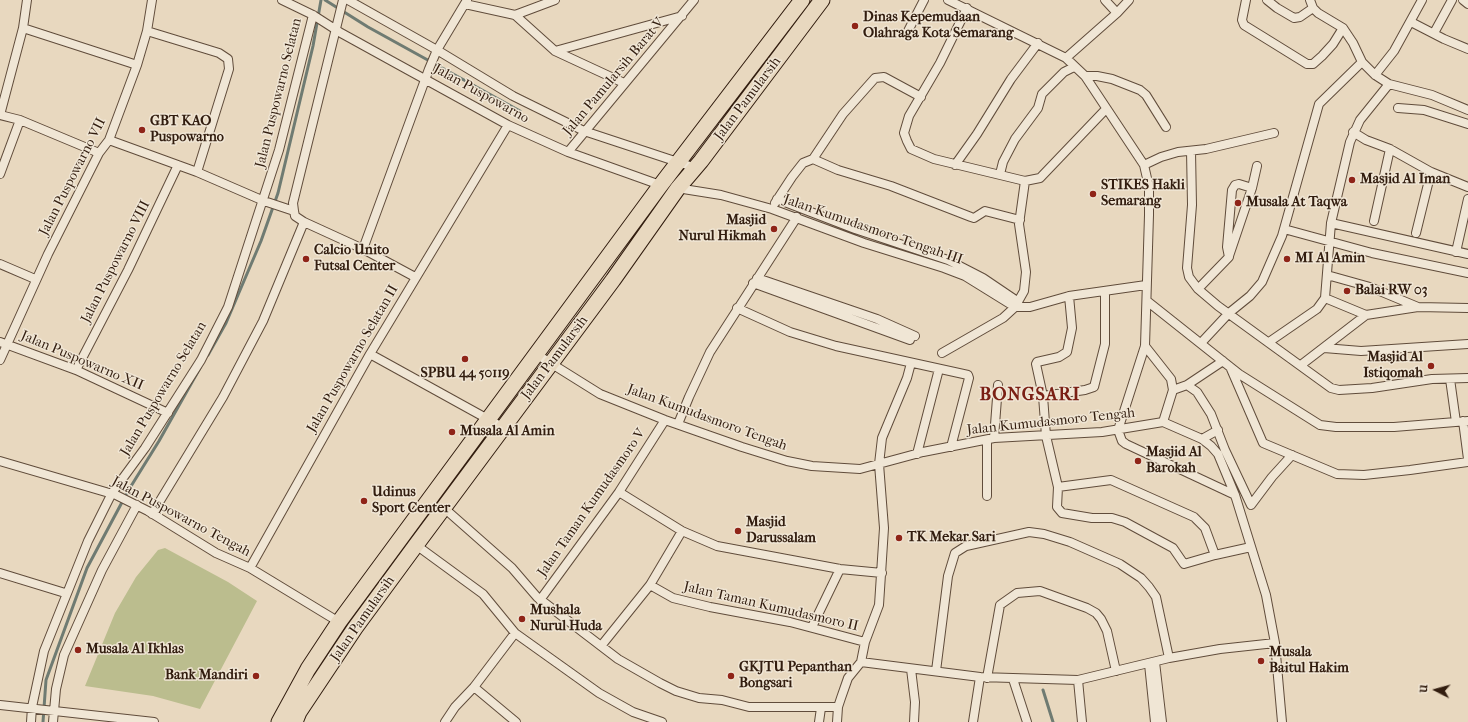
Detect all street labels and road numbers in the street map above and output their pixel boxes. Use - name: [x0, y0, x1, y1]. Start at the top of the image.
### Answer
- street label: Jalan Pamularsih Barat V: [560, 15, 668, 139]
- street label: Jalan Puspowarno Selatan: [252, 16, 306, 170]
- street label: Jalan Pamularsih: [711, 54, 785, 144]
- street label: Jalan Puspowarno: [430, 61, 532, 127]
- street label: Jalan Puspowarno VII: [36, 115, 110, 239]
- street label: Jalan Kumudasmoro Tengah III: [781, 191, 965, 269]
- street label: Jalan Puspowarno VIII: [78, 198, 154, 326]
- street label: Jalan Puspowarno Selatan II: [304, 282, 402, 436]
- street label: Jalan Pamularsih: [518, 313, 592, 403]
- street label: Jalan Puspowarno Selatan: [117, 319, 211, 459]
- street label: Jalan Puspowarno XII: [18, 328, 146, 394]
- street label: Jalan Kumudasmoro Tengah: [625, 381, 789, 455]
- street label: Jalan Kumudasmoro Tengah: [966, 405, 1136, 439]
- street label: Jalan Taman Kumudasmoro V: [534, 426, 650, 580]
- street label: Jalan Puspowarno Tengah: [109, 473, 253, 561]
- street label: Jalan Pamularsih: [327, 573, 399, 665]
- street label: Jalan Taman Kumudasmoro II: [682, 579, 860, 635]

